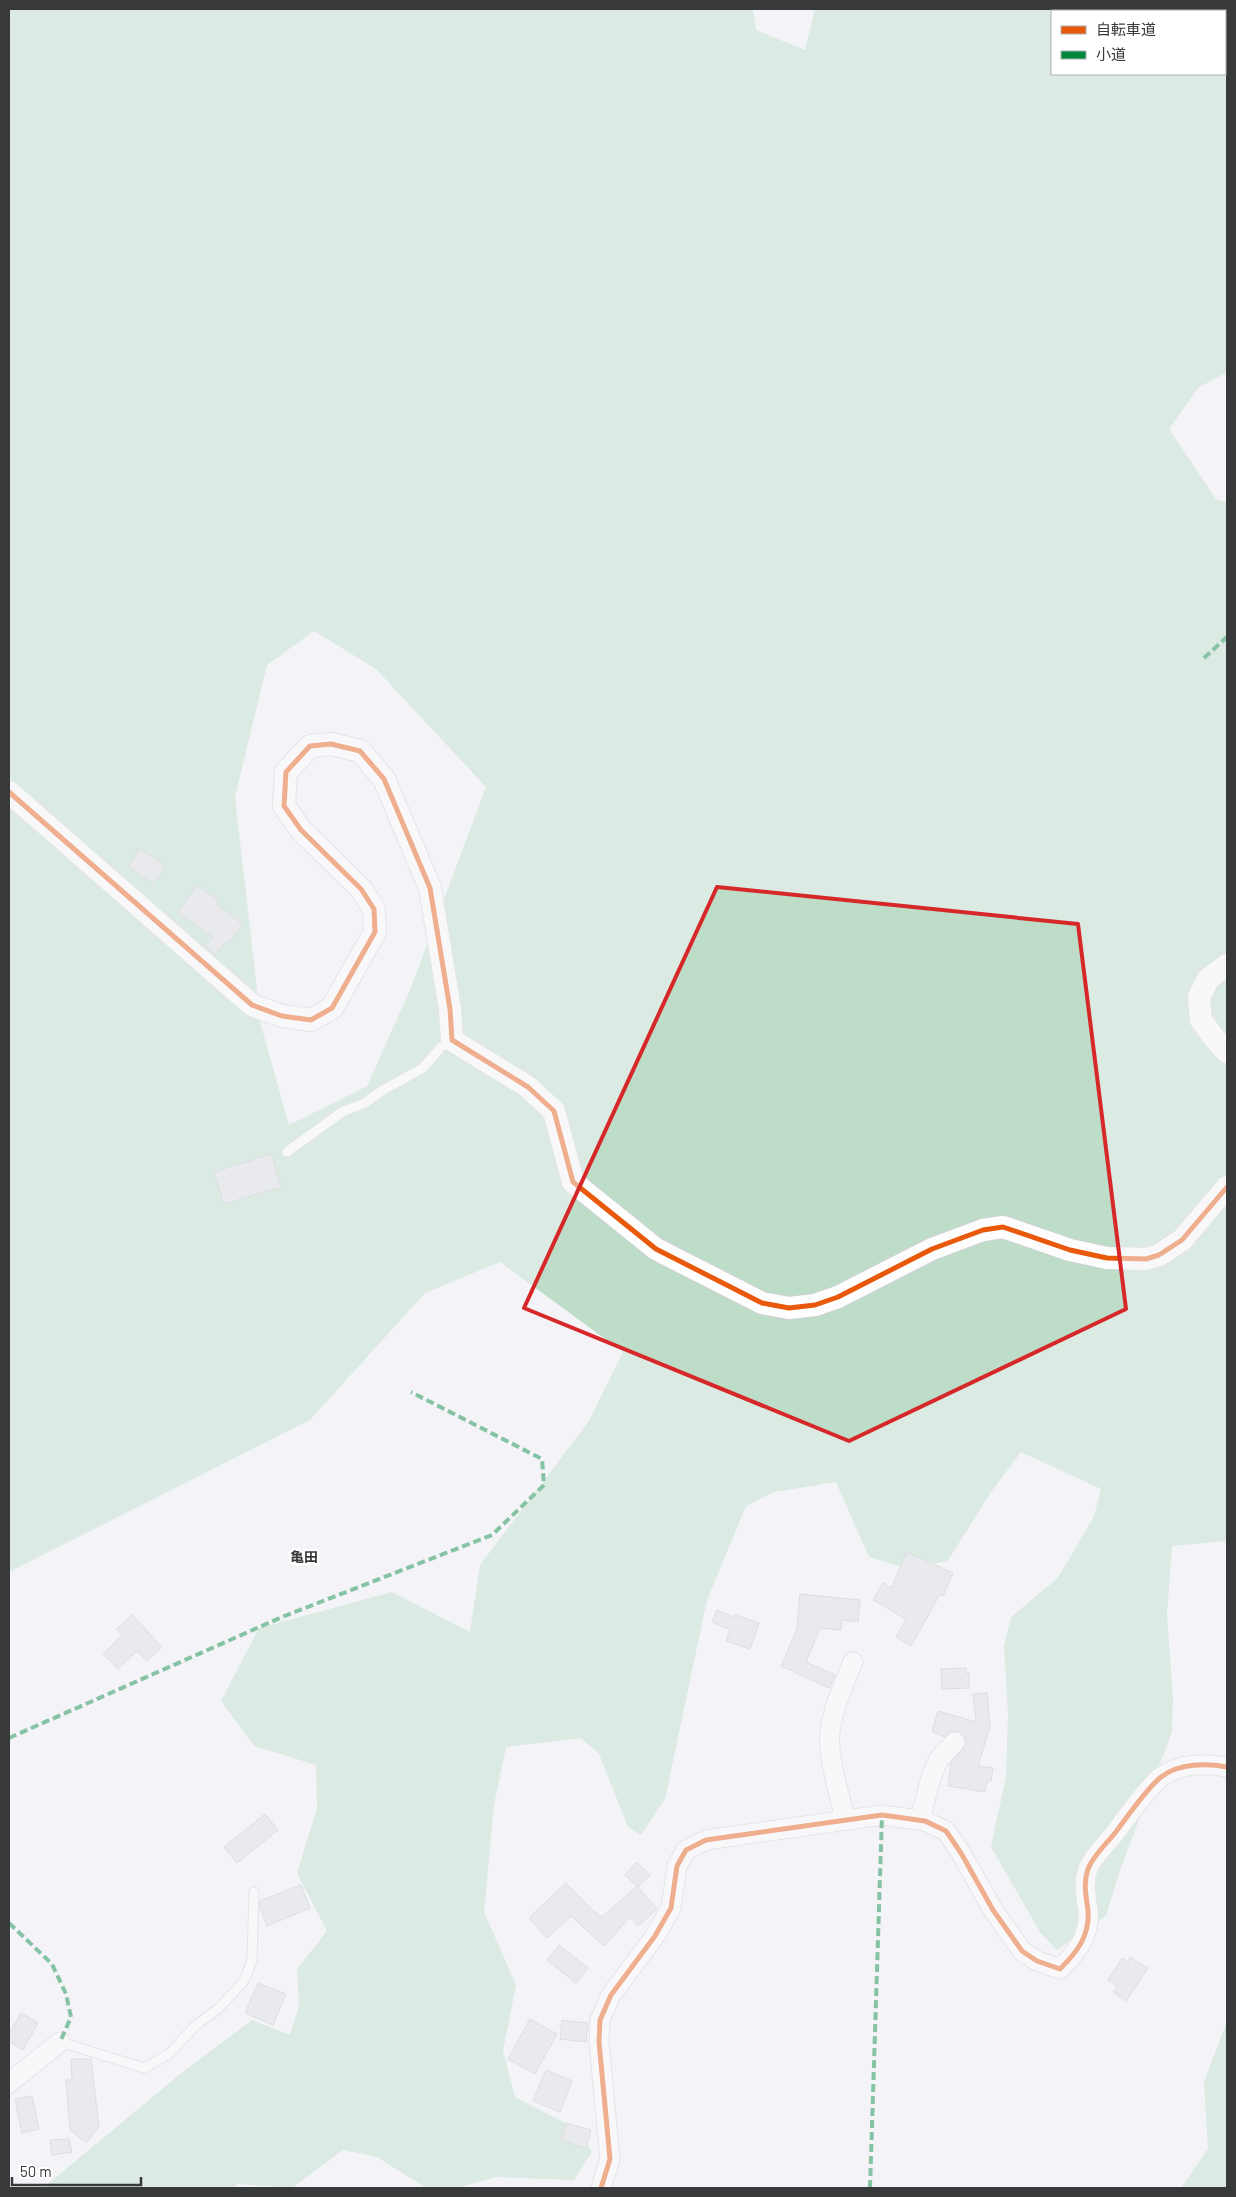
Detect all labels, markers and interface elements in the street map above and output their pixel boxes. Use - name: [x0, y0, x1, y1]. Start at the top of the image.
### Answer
- legend: [1051, 10, 1226, 75]
- text: 自転車道: [1096, 20, 1156, 38]
- text: 小道: [1096, 45, 1126, 63]
- district label: 亀田: [290, 1548, 318, 1565]
- scale bar: [12, 2154, 141, 2186]
- text: 50 m: [20, 2162, 52, 2180]

